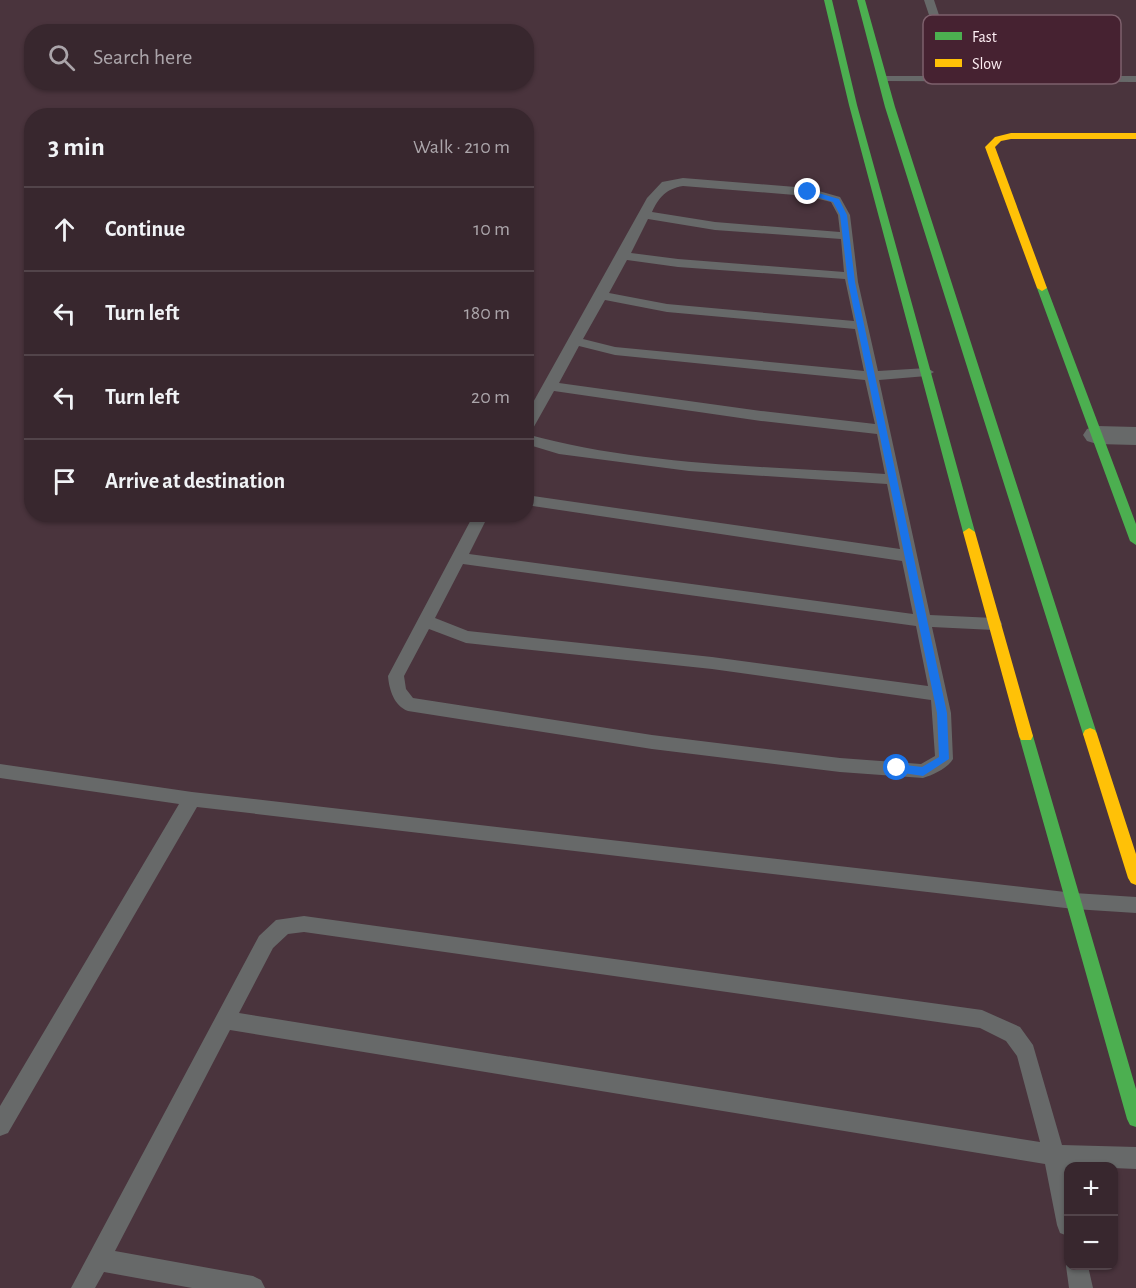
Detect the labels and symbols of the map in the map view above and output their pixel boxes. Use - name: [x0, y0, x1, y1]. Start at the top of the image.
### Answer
- legend: [923, 15, 1121, 84]
- text: Fast: [972, 29, 997, 45]
- text: Slow: [972, 56, 1002, 72]
- route end: [794, 178, 820, 204]
- route start: [883, 754, 909, 780]

